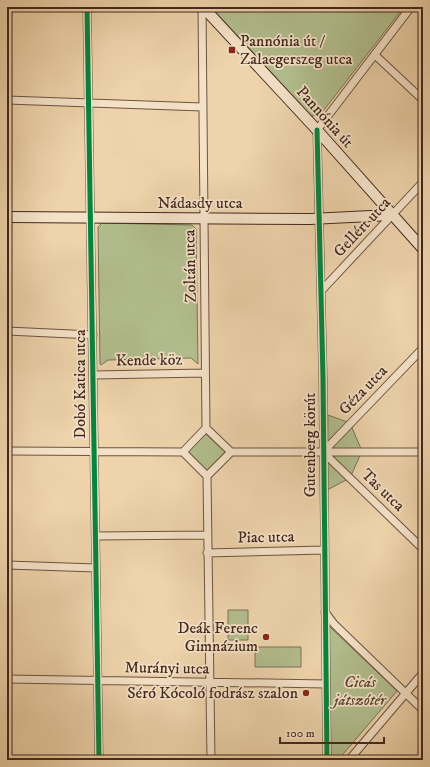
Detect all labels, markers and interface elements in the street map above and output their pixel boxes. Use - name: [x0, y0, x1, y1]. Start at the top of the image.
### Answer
- place label: Pannónia út / Zalaegerszeg utca: [240, 31, 353, 69]
- marker: Pannónia út / Zalaegerszeg utca: [227, 45, 237, 55]
- street label: Pannónia út: [292, 82, 358, 152]
- street label: Nádasdy utca: [157, 193, 243, 213]
- street label: Gellért utca: [329, 193, 395, 261]
- street label: Zoltán utca: [179, 229, 201, 303]
- street label: Dobó Katica utca: [70, 329, 90, 439]
- street label: Kende köz: [116, 349, 183, 371]
- street label: Géza utca: [334, 361, 392, 419]
- street label: Gutenberg körút: [300, 393, 320, 497]
- street label: Tas utca: [357, 464, 409, 516]
- street label: Piac utca: [237, 527, 295, 547]
- place label: Deák Ferenc Gimnázium: [177, 618, 258, 656]
- marker: Deák Ferenc Gimnázium: [261, 632, 271, 642]
- street label: Murányi utca: [124, 657, 210, 679]
- park label: Cicás játszótér: [329, 672, 387, 710]
- place label: Séró Kócoló fodrász szalon: [127, 683, 299, 703]
- marker: Séró Kócoló fodrász szalon: [301, 688, 311, 698]
- scale bar: [280, 719, 384, 745]
- text: 100 m: [286, 726, 315, 741]

